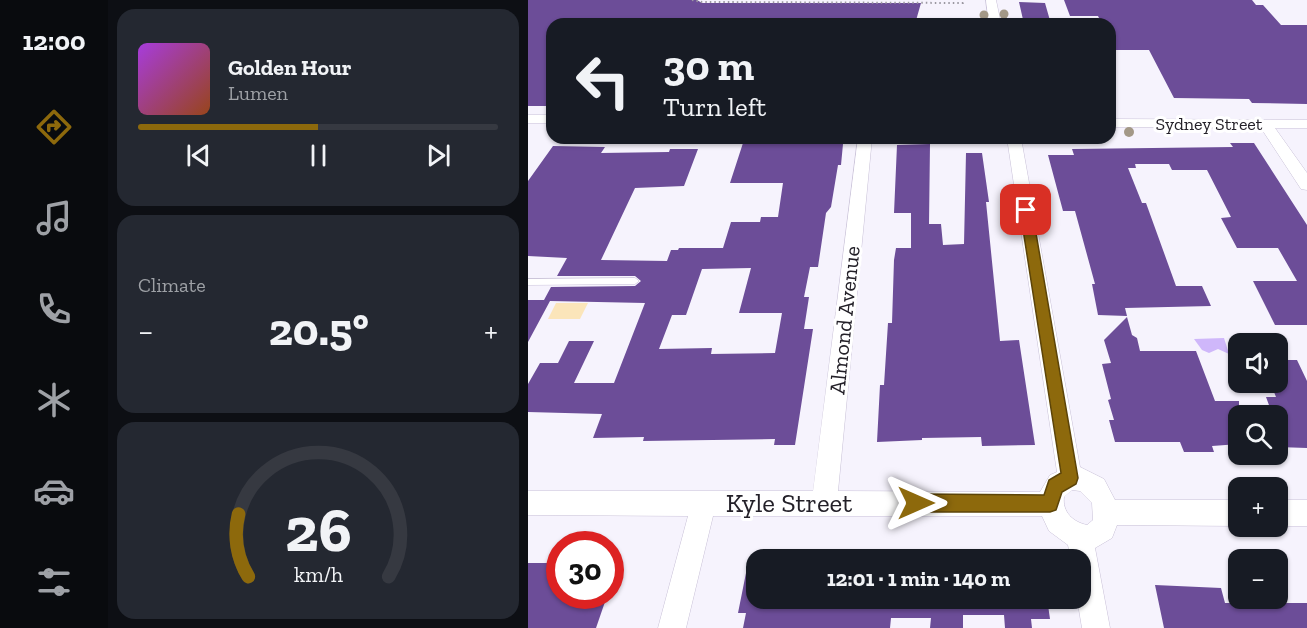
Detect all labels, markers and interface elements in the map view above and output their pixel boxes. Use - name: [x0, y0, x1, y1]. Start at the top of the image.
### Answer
- text: 12:00: [22, 25, 86, 57]
- text: 30 m: [663, 40, 754, 91]
- icon: left: [564, 42, 642, 120]
- text: Golden Hour: [228, 54, 352, 81]
- text: Lumen: [228, 81, 288, 105]
- text: Turn left: [663, 91, 766, 123]
- icon: directions: [33, 106, 75, 148]
- street label: Sydney Street: [1155, 113, 1263, 135]
- icon: previous: [182, 139, 215, 172]
- icon: pause: [302, 139, 335, 172]
- icon: next: [422, 139, 455, 172]
- pin: [1000, 184, 1051, 235]
- icon: arrive: [1009, 193, 1042, 226]
- icon: music: [33, 197, 75, 239]
- street label: Almond Avenue: [823, 244, 866, 396]
- text: Climate: [138, 273, 206, 297]
- icon: phone: [33, 288, 75, 330]
- text: 20.5°: [269, 303, 369, 357]
- text: −: [138, 311, 153, 350]
- text: +: [484, 311, 498, 350]
- map controls: [1228, 333, 1288, 609]
- button: sound: [1228, 333, 1288, 393]
- icon: climate: [33, 379, 75, 421]
- button: search: [1228, 405, 1288, 465]
- icon: car: [33, 470, 75, 512]
- position arrow: [884, 471, 948, 535]
- button: +: [1228, 477, 1288, 537]
- street label: Kyle Street: [726, 487, 852, 519]
- text: 26: [285, 493, 351, 568]
- speed limit sign: 30: [546, 531, 624, 609]
- button: −: [1228, 549, 1288, 609]
- icon: filters: [33, 561, 75, 603]
- text: km/h: [294, 563, 342, 588]
- text: 12:01 · 1 min · 140 m: [827, 565, 1010, 592]

